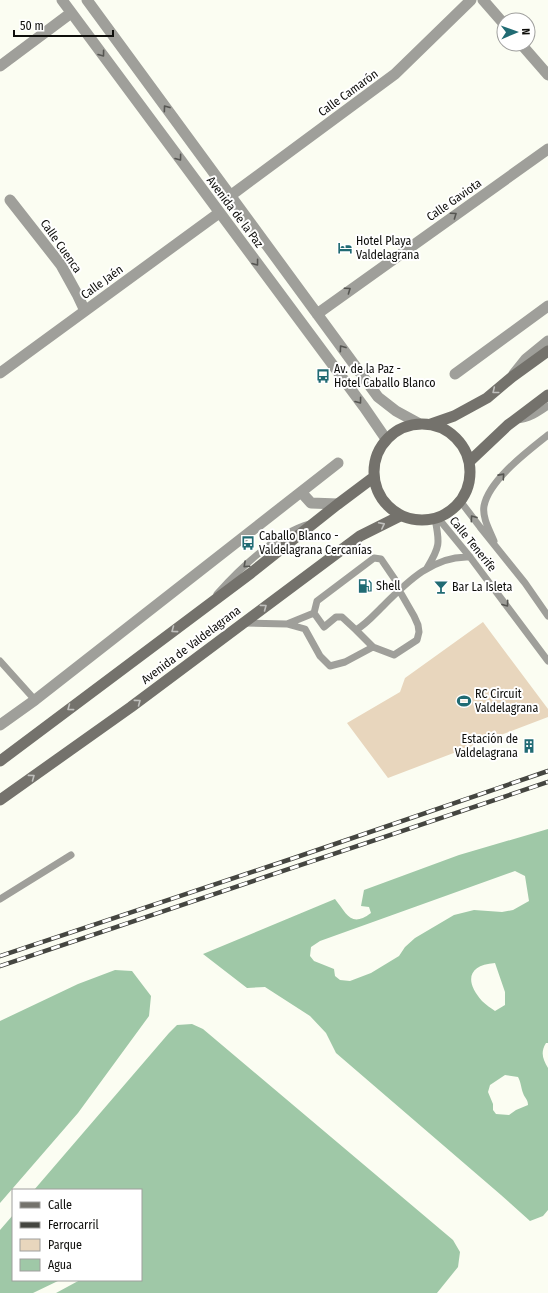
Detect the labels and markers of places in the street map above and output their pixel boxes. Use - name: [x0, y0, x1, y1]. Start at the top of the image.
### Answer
- place label: Hotel Playa Valdelagrana: [356, 234, 419, 262]
- hotel icon: Hotel Playa Valdelagrana: [337, 240, 353, 256]
- place label: Av. de la Paz - Hotel Caballo Blanco: [334, 362, 436, 390]
- bus stop icon: Av. de la Paz - Hotel Caballo Blanco: [315, 368, 331, 384]
- place label: Caballo Blanco - Valdelagrana Cercanías: [259, 529, 372, 557]
- bus stop icon: Caballo Blanco - Valdelagrana Cercanías: [240, 535, 256, 551]
- fuel station icon: Shell: [357, 578, 373, 594]
- place label: Shell: [376, 579, 401, 593]
- bar icon: Bar La Isleta: [433, 579, 449, 595]
- place label: Bar La Isleta: [452, 580, 513, 594]
- place label: RC Circuit Valdelagrana: [475, 687, 538, 715]
- sports icon: RC Circuit Valdelagrana: [456, 693, 472, 709]
- place label: Estación de Valdelagrana: [455, 732, 518, 760]
- building icon: Estación de Valdelagrana: [521, 738, 537, 754]

